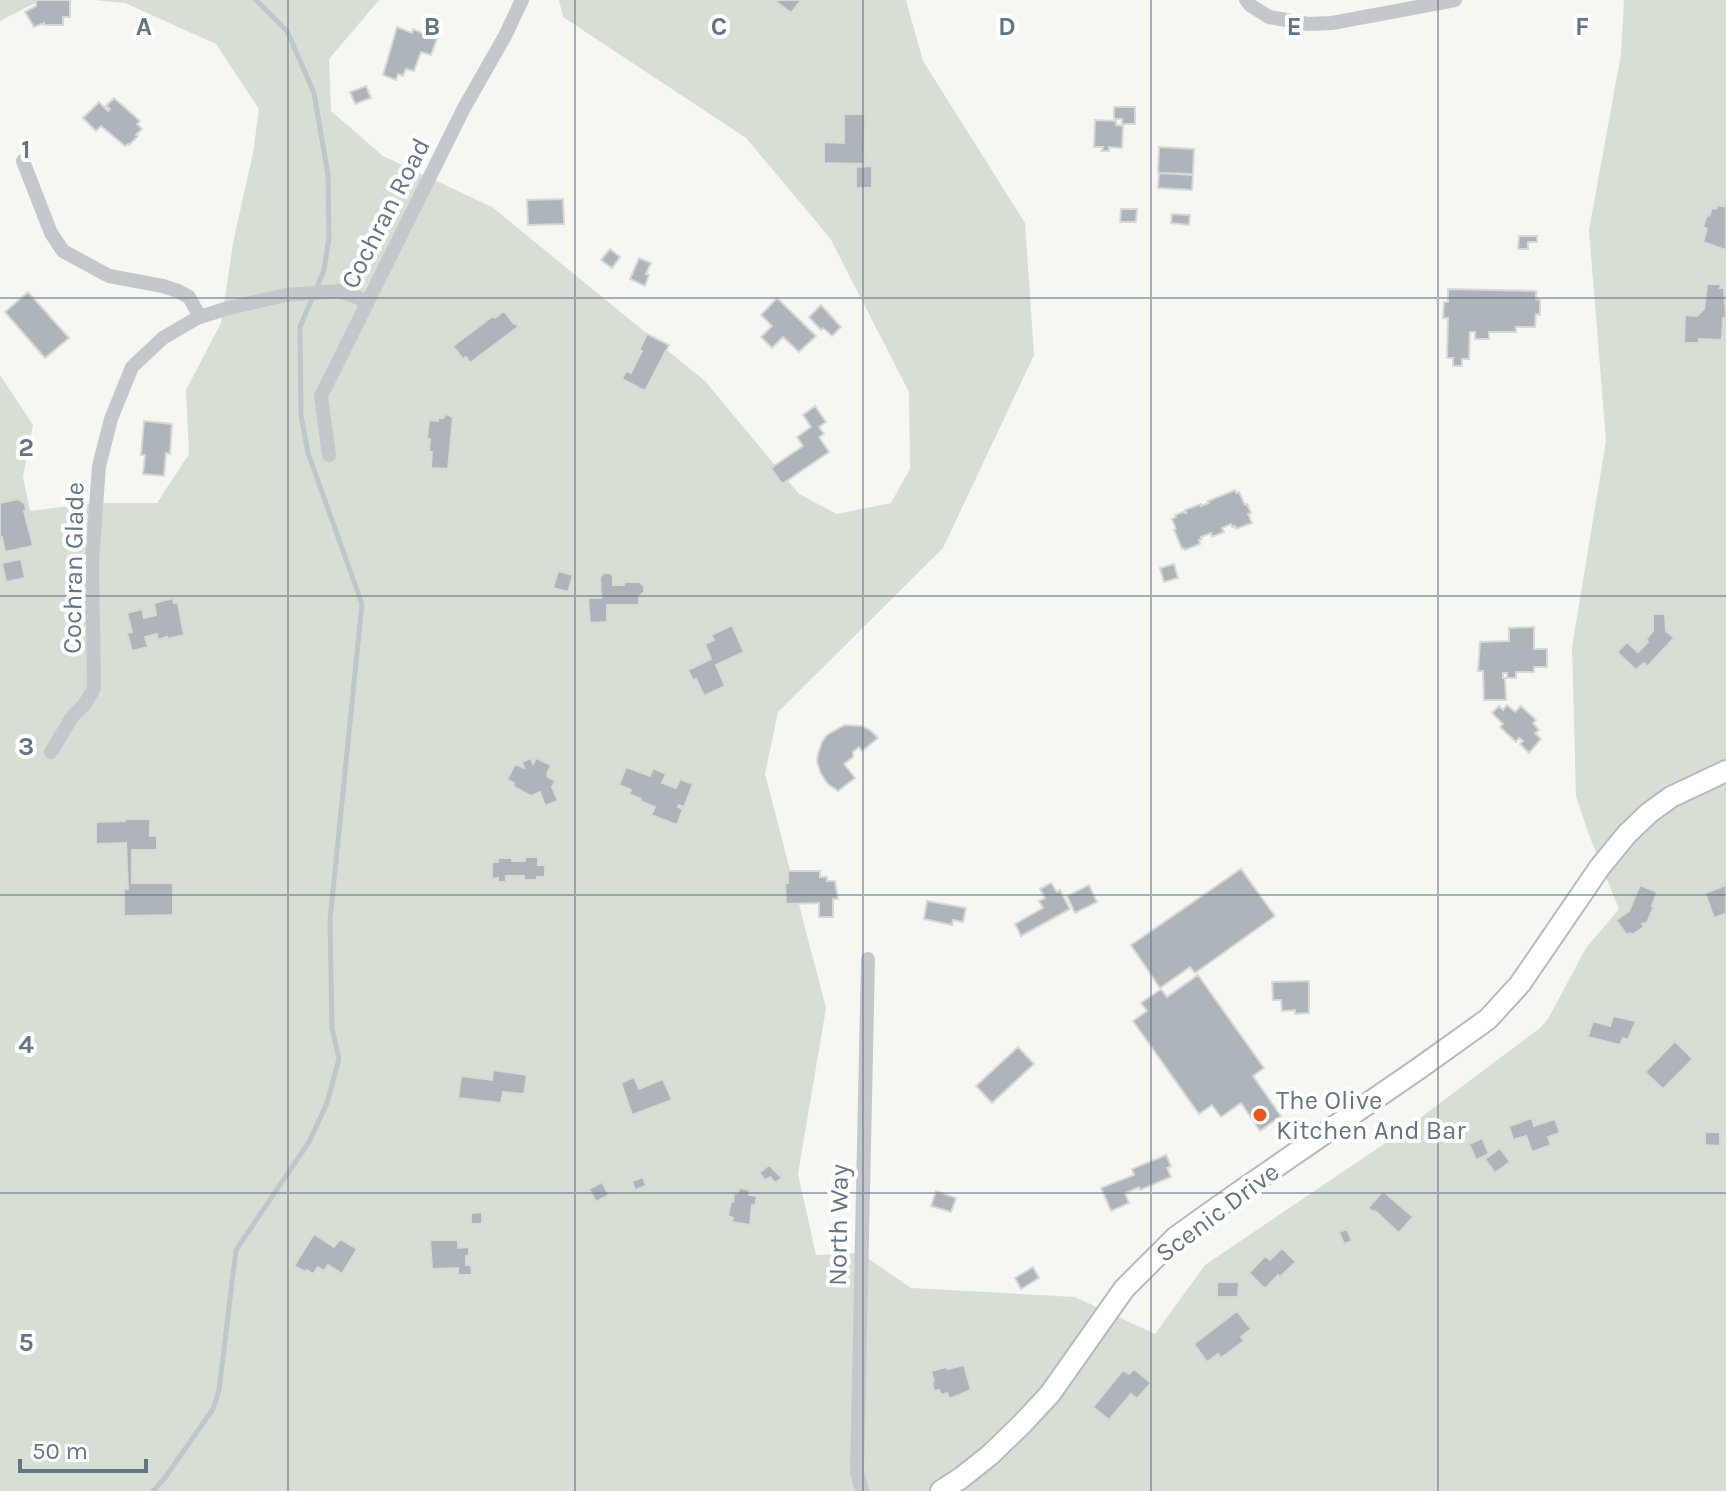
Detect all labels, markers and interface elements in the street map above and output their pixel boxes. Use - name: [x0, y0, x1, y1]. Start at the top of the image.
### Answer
- text: A: [136, 11, 152, 42]
- text: B: [424, 11, 440, 42]
- text: C: [711, 11, 727, 42]
- text: D: [998, 11, 1016, 42]
- text: E: [1286, 11, 1302, 42]
- text: F: [1575, 11, 1589, 42]
- street label: Cochran Road: [334, 133, 437, 294]
- text: 1: [21, 134, 31, 165]
- text: 2: [18, 432, 34, 463]
- street label: Cochran Glade: [57, 482, 90, 654]
- text: 3: [18, 731, 34, 762]
- text: 4: [18, 1029, 34, 1060]
- place label: The Olive Kitchen And Bar: [1276, 1085, 1466, 1146]
- marker: The Olive Kitchen And Bar: [1251, 1106, 1269, 1124]
- street label: Scenic Drive: [1150, 1156, 1285, 1269]
- street label: North Way: [822, 1164, 855, 1286]
- text: 5: [18, 1327, 34, 1358]
- scale bar: [20, 1423, 146, 1473]
- text: 50 m: [32, 1437, 88, 1465]

